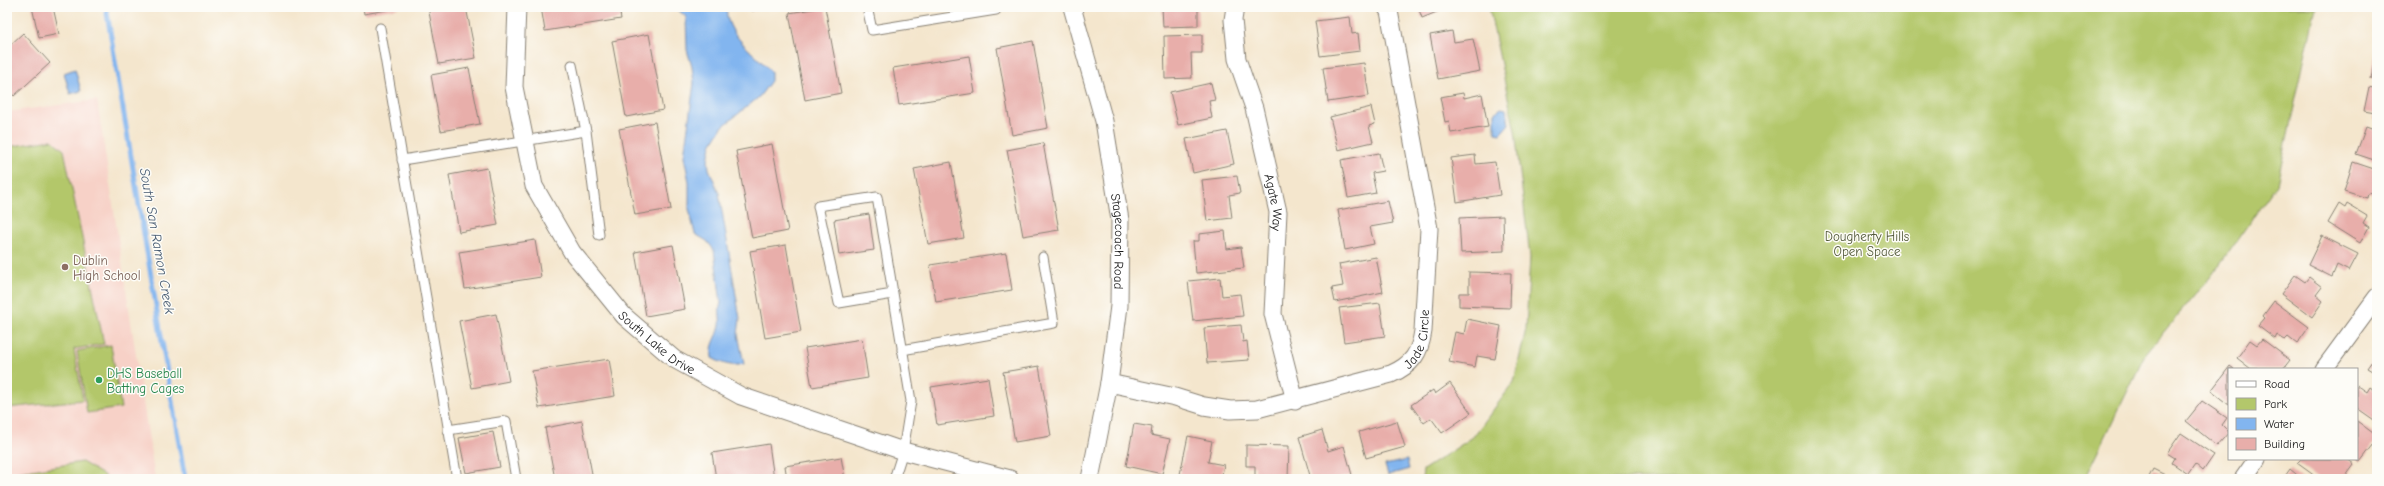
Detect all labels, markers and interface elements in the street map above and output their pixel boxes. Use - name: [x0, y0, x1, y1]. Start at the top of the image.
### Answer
- water label: South San Ramon Creek: [136, 167, 178, 316]
- street label: Agate Way: [1262, 172, 1286, 232]
- street label: Stagecoach Road: [1108, 192, 1128, 290]
- park label: Dougherty Hills Open Space: [1825, 229, 1909, 259]
- place label: Dublin High School: [73, 253, 141, 283]
- marker: Dublin High School: [60, 262, 70, 272]
- street label: South Lake Drive: [615, 308, 698, 377]
- street label: Jade Circle: [1400, 309, 1432, 372]
- place label: DHS Baseball Batting Cages: [107, 366, 184, 396]
- legend: [2228, 368, 2358, 460]
- marker: DHS Baseball Batting Cages: [94, 375, 104, 385]
- text: Road: [2264, 377, 2290, 391]
- text: Park: [2264, 397, 2287, 411]
- text: Water: [2264, 417, 2294, 431]
- text: Building: [2264, 437, 2305, 451]

